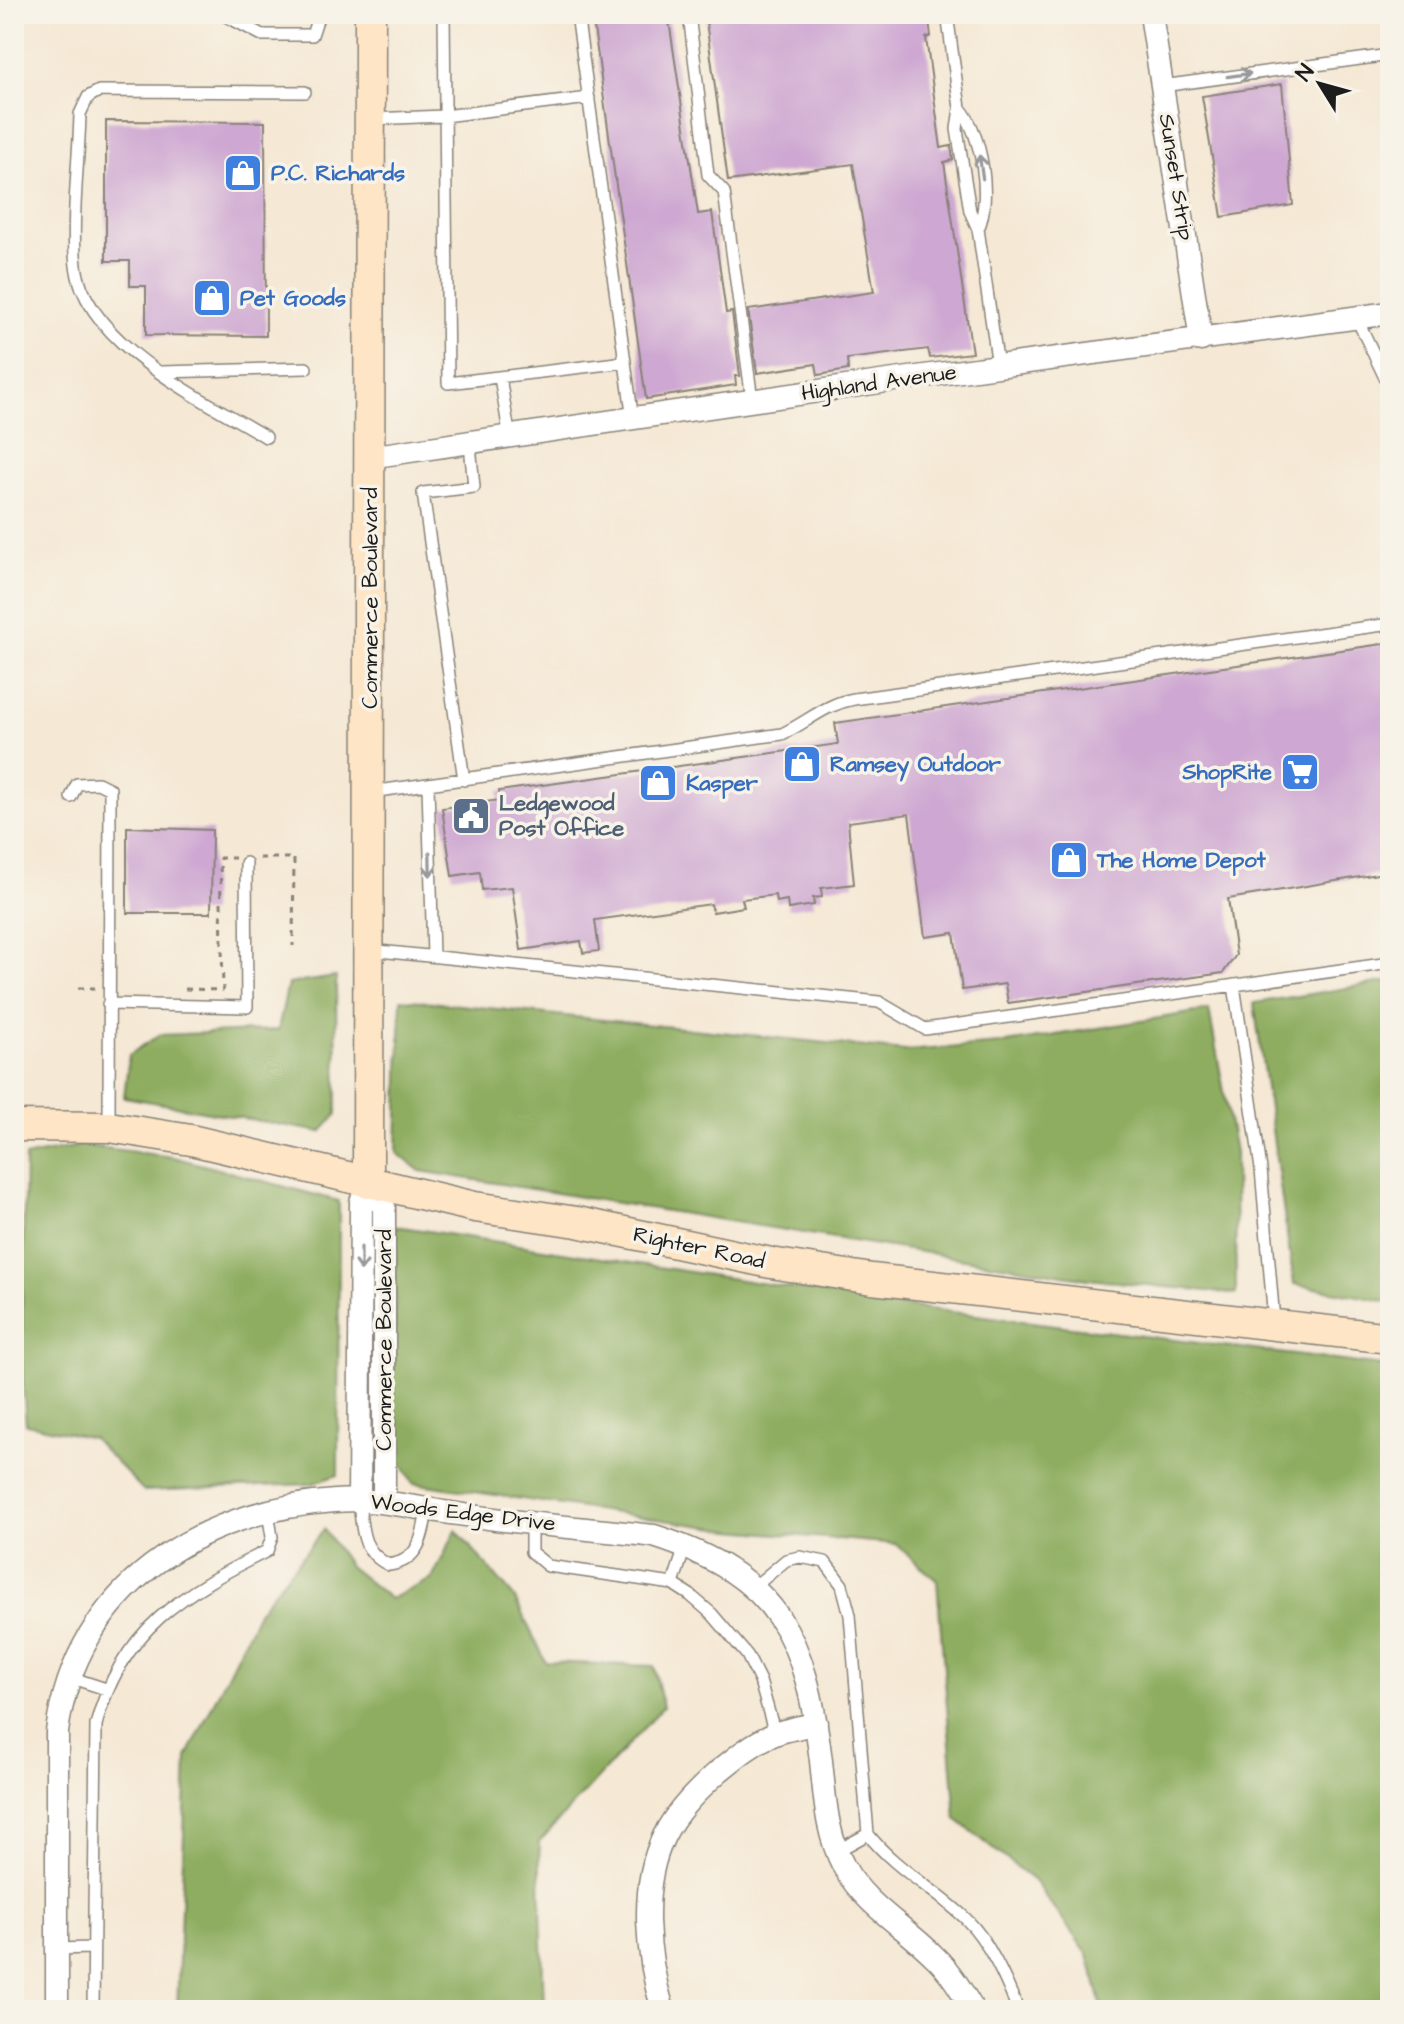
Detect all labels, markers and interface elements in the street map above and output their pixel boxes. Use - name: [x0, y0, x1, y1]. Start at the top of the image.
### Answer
- north arrow: [1280, 44, 1360, 124]
- text: N: [1289, 58, 1322, 88]
- one-way arrow: [1226, 67, 1252, 82]
- street label: Sunset Strip: [1151, 112, 1201, 242]
- shop icon: P.C. Richards: [222, 152, 264, 194]
- one-way arrow: [973, 155, 988, 180]
- place label: P.C. Richards: [271, 158, 405, 189]
- shop icon: Pet Goods: [191, 277, 233, 319]
- place label: Pet Goods: [240, 283, 346, 314]
- street label: Highland Avenue: [800, 357, 959, 410]
- street label: Commerce Boulevard: [355, 487, 386, 709]
- shop icon: Ramsey Outdoor: [781, 743, 823, 785]
- place label: Ramsey Outdoor: [830, 749, 1002, 782]
- supermarket icon: ShopRite: [1279, 751, 1321, 793]
- place label: ShopRite: [1182, 757, 1272, 788]
- shop icon: Kasper: [637, 762, 679, 804]
- place label: Kasper: [686, 768, 759, 799]
- place label: Ledgewood Post Office: [499, 788, 624, 844]
- public building icon: Ledgewood Post Office: [450, 795, 492, 837]
- shop icon: The Home Depot: [1048, 839, 1090, 881]
- place label: The Home Depot: [1096, 845, 1267, 876]
- one-way arrow: [423, 850, 438, 877]
- street label: Righter Road: [630, 1219, 768, 1278]
- street label: Commerce Boulevard: [369, 1229, 400, 1451]
- one-way arrow: [353, 1245, 369, 1272]
- street label: Woods Edge Drive: [369, 1486, 557, 1541]

